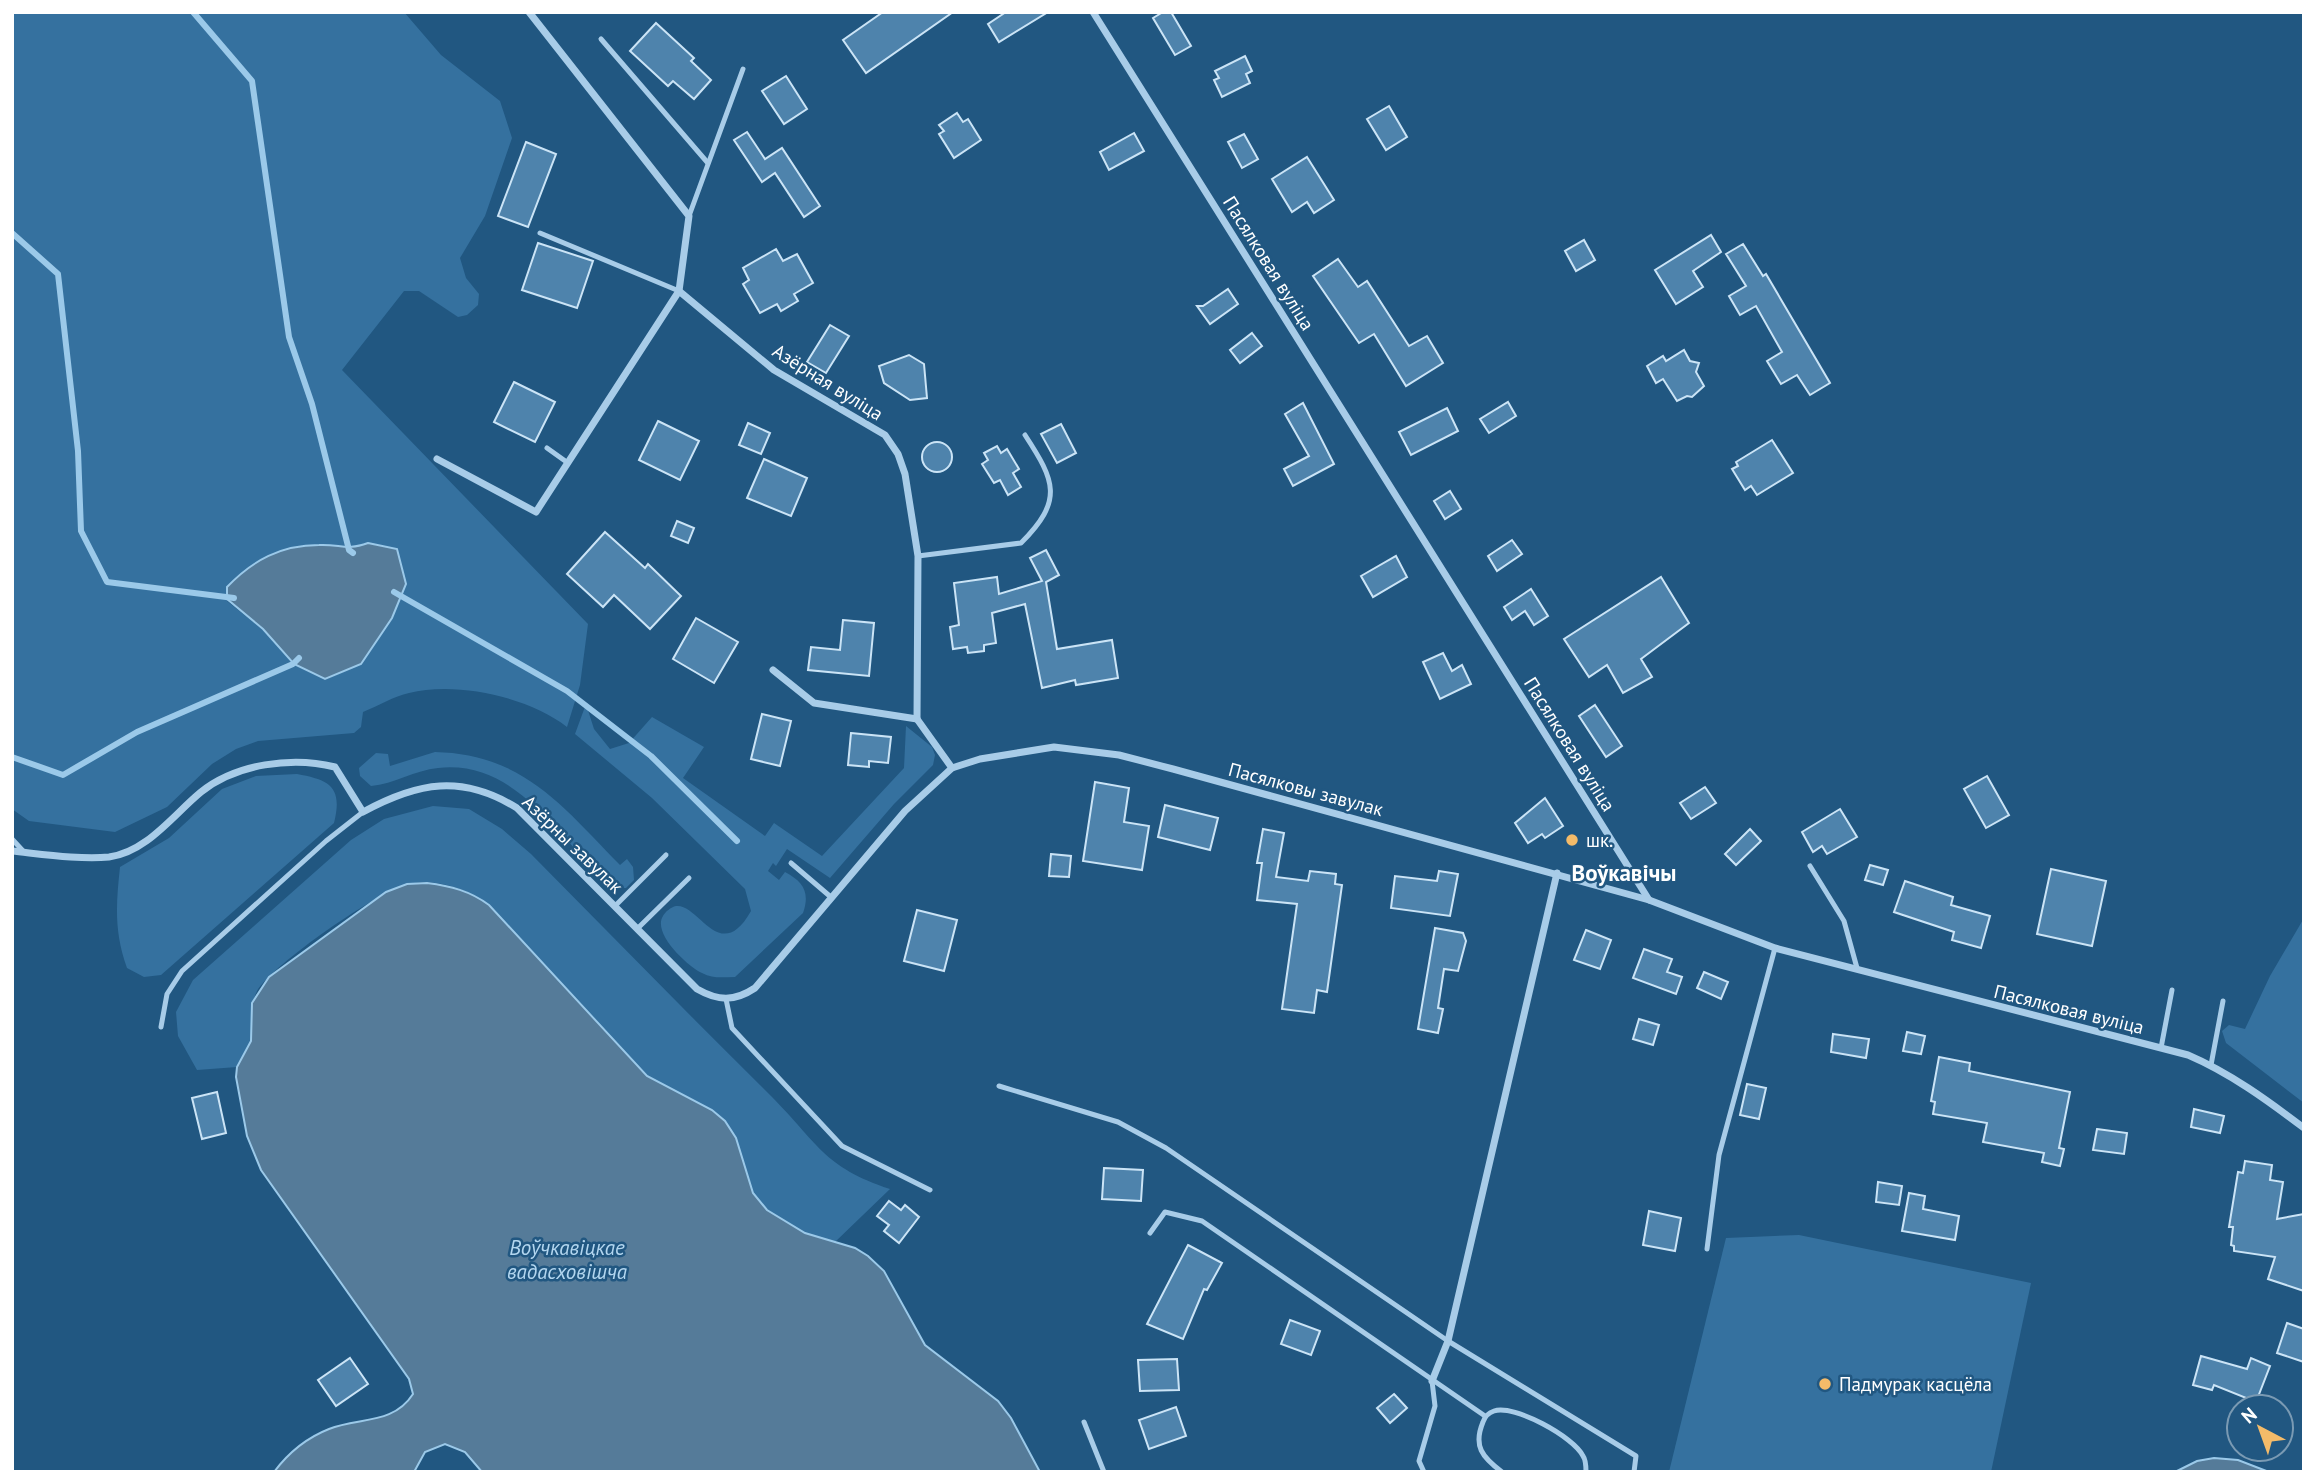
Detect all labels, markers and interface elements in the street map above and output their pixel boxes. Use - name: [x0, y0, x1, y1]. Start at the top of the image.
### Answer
- street label: Пасялковая вуліца: [1218, 191, 1320, 335]
- street label: Азёрная вуліца: [768, 339, 888, 425]
- street label: Пасялковая вуліца: [1519, 672, 1621, 816]
- street label: Пасялковы завулак: [1226, 757, 1386, 821]
- street label: Азёрны завулак: [517, 790, 629, 898]
- place label: шк.: [1586, 828, 1613, 852]
- marker: шк.: [1564, 832, 1580, 848]
- district label: Воўкавічы: [1572, 858, 1676, 887]
- street label: Пасялковая вуліца: [1992, 979, 2146, 1039]
- water label: Воўчкавіцкае вадасховішча: [507, 1234, 628, 1285]
- place label: Падмурак касцёла: [1839, 1372, 1992, 1396]
- marker: Падмурак касцёла: [1817, 1376, 1833, 1392]
- north arrow: [2225, 1393, 2295, 1463]
- text: N: [2236, 1402, 2261, 1428]

